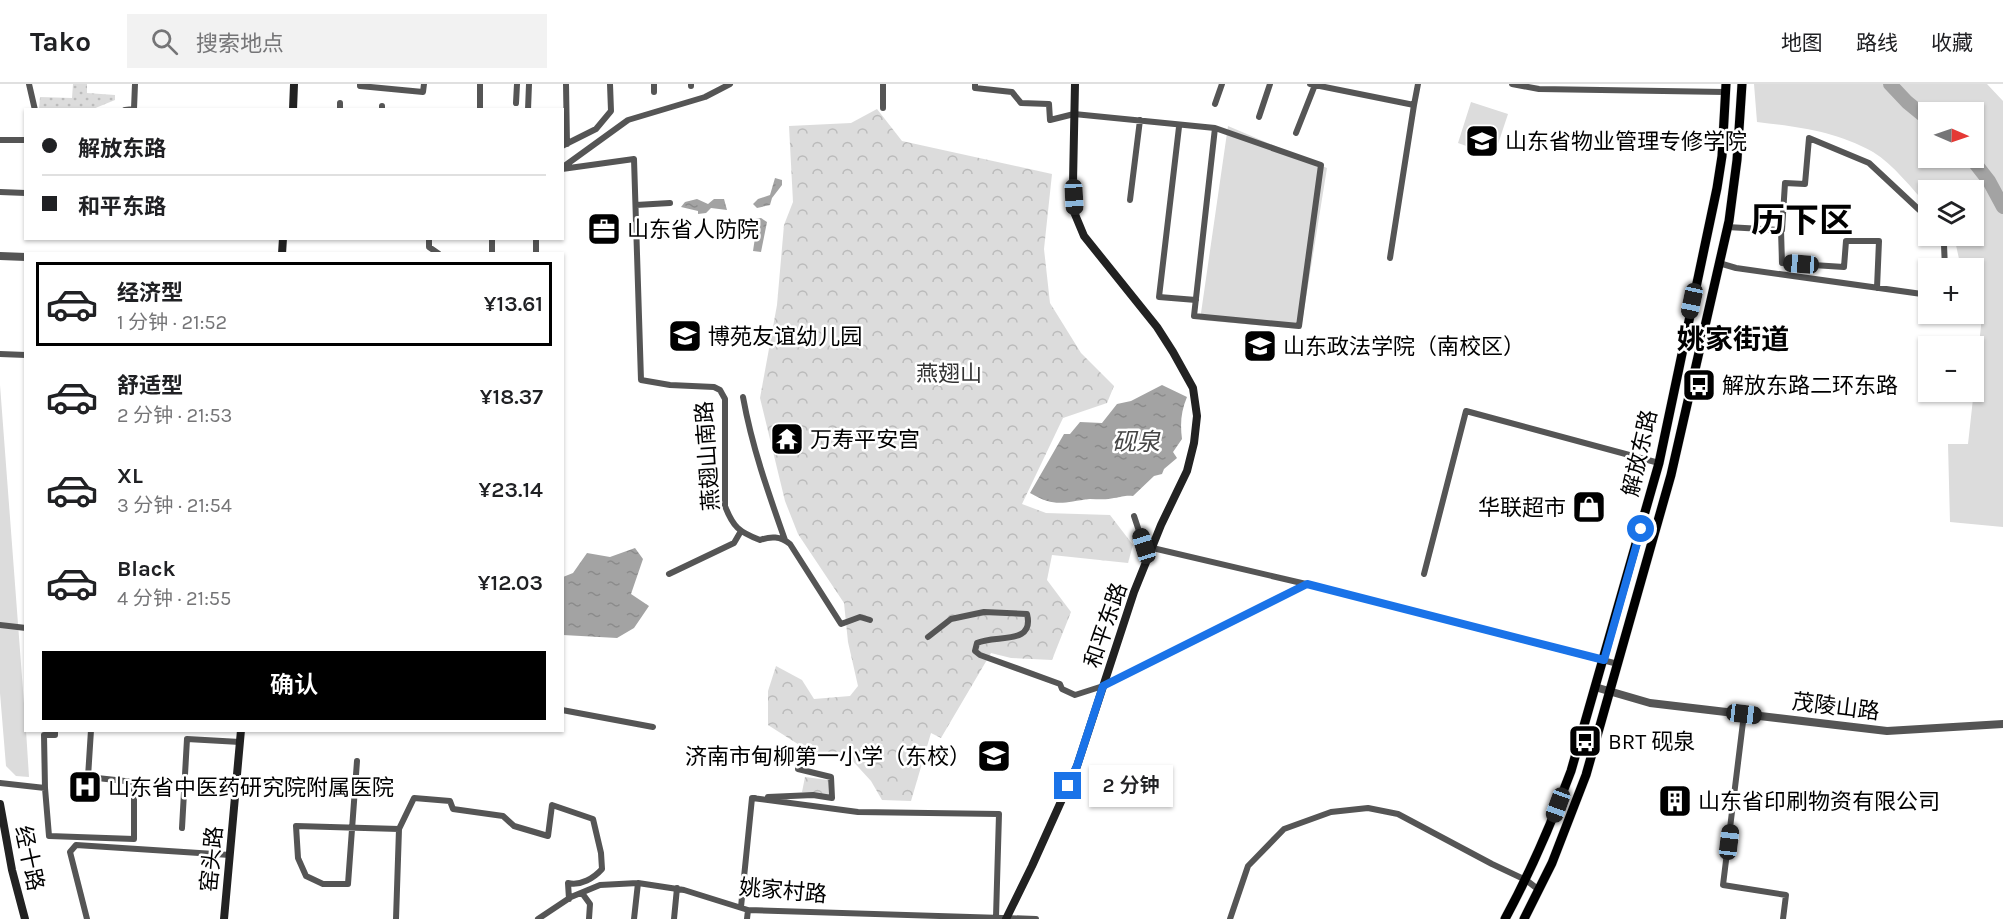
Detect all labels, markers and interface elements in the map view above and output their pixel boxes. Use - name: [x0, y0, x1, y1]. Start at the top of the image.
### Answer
- search box: [127, 14, 547, 68]
- text: Tako: [30, 25, 91, 58]
- icon: search: [148, 25, 181, 58]
- text: 搜索地点: [196, 31, 284, 57]
- text: 地图: [1781, 31, 1823, 55]
- text: 路线: [1856, 31, 1898, 55]
- text: 收藏: [1931, 31, 1973, 55]
- north arrow: [1918, 102, 1984, 168]
- map controls: [1918, 102, 1984, 402]
- school or university icon: 山东省物业管理专修学院: [1464, 123, 1500, 159]
- place label: 山东省物业管理专修学院: [1505, 129, 1747, 155]
- text: 解放东路: [78, 136, 166, 162]
- car: [1064, 179, 1084, 215]
- button: layers: [1918, 180, 1984, 246]
- text: 和平东路: [78, 194, 166, 220]
- district label: 历下区: [1751, 201, 1853, 241]
- office icon: 山东省人防院: [586, 211, 622, 247]
- place label: 山东省人防院: [627, 217, 759, 243]
- car: [1782, 254, 1820, 274]
- button: +: [1918, 258, 1984, 324]
- icon: car: [45, 277, 99, 331]
- text: 经济型: [117, 280, 183, 306]
- car: [1679, 282, 1705, 320]
- text: ¥13.61: [484, 291, 543, 317]
- text: 1 分钟 · 21:52: [117, 311, 227, 334]
- school or university icon: 博苑友谊幼儿园: [667, 318, 703, 354]
- district label: 姚家街道: [1677, 323, 1789, 356]
- place label: 博苑友谊幼儿园: [708, 324, 862, 350]
- school or university icon: 山东政法学院（南校区）: [1242, 328, 1278, 364]
- place label: 山东政法学院（南校区）: [1283, 334, 1525, 360]
- button: −: [1918, 336, 1984, 402]
- park label: 燕翅山: [916, 361, 982, 387]
- bus stop icon: 解放东路二环东路: [1681, 367, 1717, 403]
- icon: car: [45, 370, 99, 424]
- text: 舒适型: [117, 373, 183, 399]
- place label: 解放东路二环东路: [1722, 373, 1898, 399]
- text: ¥18.37: [480, 384, 543, 410]
- street label: 燕翅山南路: [691, 400, 725, 512]
- text: 2 分钟 · 21:53: [117, 404, 232, 427]
- street label: 解放东路: [1617, 407, 1663, 499]
- temple icon: 万寿平安宫: [769, 421, 805, 457]
- place label: 万寿平安宫: [810, 427, 920, 453]
- water label: 砚泉: [1112, 428, 1161, 456]
- icon: car: [45, 463, 99, 517]
- text: XL: [117, 463, 143, 489]
- text: ¥23.14: [479, 477, 543, 503]
- shop icon: 华联超市: [1571, 489, 1607, 525]
- text: 3 分钟 · 21:54: [117, 494, 232, 517]
- place label: 华联超市: [1478, 495, 1566, 521]
- route start: [1627, 515, 1654, 542]
- car: [1130, 526, 1158, 566]
- icon: car: [45, 556, 99, 610]
- text: Black: [117, 556, 176, 582]
- text: ¥12.03: [478, 570, 543, 596]
- street label: 和平东路: [1079, 579, 1133, 671]
- text: 4 分钟 · 21:55: [117, 587, 231, 610]
- button: 确认: [42, 651, 546, 720]
- street label: 茂陵山路: [1791, 689, 1881, 725]
- car: [1725, 703, 1763, 725]
- bus stop icon: BRT 砚泉: [1567, 723, 1603, 759]
- place label: BRT 砚泉: [1608, 729, 1695, 755]
- school or university icon: 济南市甸柳第一小学（东校）: [976, 738, 1012, 774]
- place label: 济南市甸柳第一小学（东校）: [685, 744, 971, 770]
- callout: 2 分钟: [1089, 765, 1173, 807]
- hospital icon: 山东省中医药研究院附属医院: [67, 769, 103, 805]
- route end: [1054, 772, 1081, 799]
- text: 2 分钟: [1103, 774, 1159, 797]
- place label: 山东省中医药研究院附属医院: [108, 775, 394, 801]
- building icon: 山东省印刷物资有限公司: [1657, 783, 1693, 819]
- car: [1543, 785, 1573, 825]
- place label: 山东省印刷物资有限公司: [1698, 789, 1940, 815]
- street label: 经十路: [9, 823, 49, 893]
- car: [1718, 823, 1740, 861]
- street label: 窑头路: [196, 825, 228, 893]
- street label: 姚家村路: [738, 874, 828, 908]

